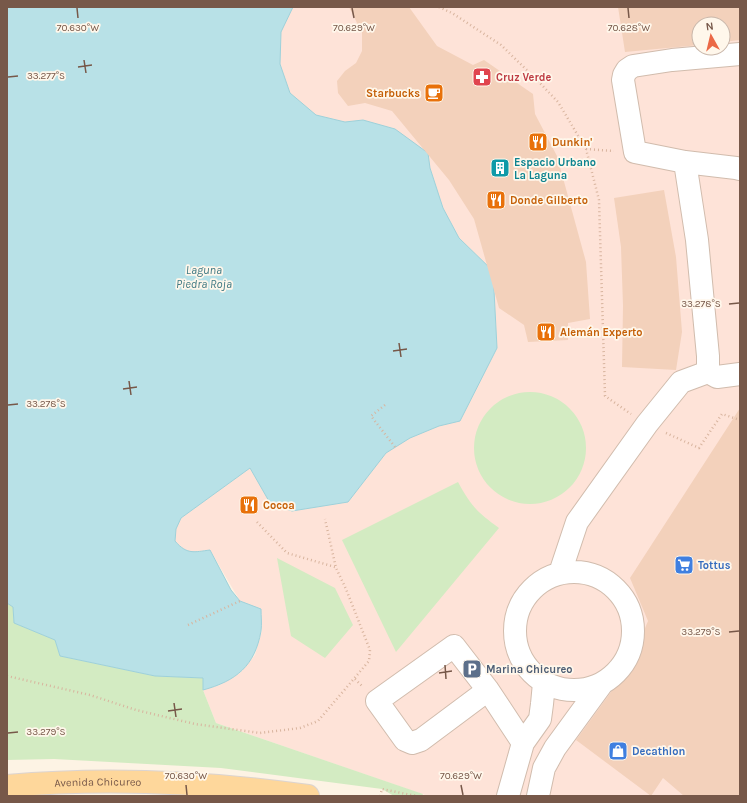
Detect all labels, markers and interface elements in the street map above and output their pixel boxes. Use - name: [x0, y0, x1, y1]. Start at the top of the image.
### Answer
- north arrow: [691, 16, 731, 56]
- text: N: [705, 20, 714, 34]
- text: 70.630°W: [57, 22, 99, 34]
- text: 70.629°W: [333, 22, 375, 34]
- text: 70.628°W: [608, 22, 650, 34]
- pharmacy icon: Cruz Verde: [471, 66, 493, 88]
- text: 33.277°S: [27, 70, 65, 82]
- place label: Cruz Verde: [496, 71, 552, 84]
- cafe icon: Starbucks: [423, 82, 445, 104]
- place label: Starbucks: [366, 87, 420, 100]
- restaurant icon: Dunkin': [527, 131, 549, 153]
- place label: Dunkin': [552, 136, 592, 149]
- place label: Espacio Urbano La Laguna: [514, 156, 596, 182]
- building icon: Espacio Urbano La Laguna: [489, 157, 511, 179]
- restaurant icon: Donde Gilberto: [485, 189, 507, 211]
- place label: Donde Gilberto: [510, 194, 588, 207]
- water label: Laguna Piedra Roja: [176, 263, 232, 291]
- text: 33.278°S: [681, 298, 721, 310]
- restaurant icon: Alemán Experto: [535, 321, 557, 343]
- place label: Alemán Experto: [560, 326, 643, 339]
- text: 33.278°S: [26, 398, 66, 410]
- restaurant icon: Cocoa: [238, 494, 260, 516]
- place label: Cocoa: [263, 499, 295, 512]
- supermarket icon: Tottus: [673, 554, 695, 576]
- place label: Tottus: [698, 559, 731, 572]
- text: 33.279°S: [681, 626, 721, 638]
- parking icon: Marina Chicureo: [461, 658, 483, 680]
- place label: Marina Chicureo: [486, 663, 573, 676]
- text: 33.279°S: [26, 726, 66, 738]
- shop icon: Decathlon: [607, 740, 629, 762]
- place label: Decathlon: [632, 745, 685, 758]
- text: 70.630°W: [165, 770, 207, 782]
- text: 70.629°W: [440, 770, 482, 782]
- street label: Avenida Chicureo: [54, 775, 142, 790]

